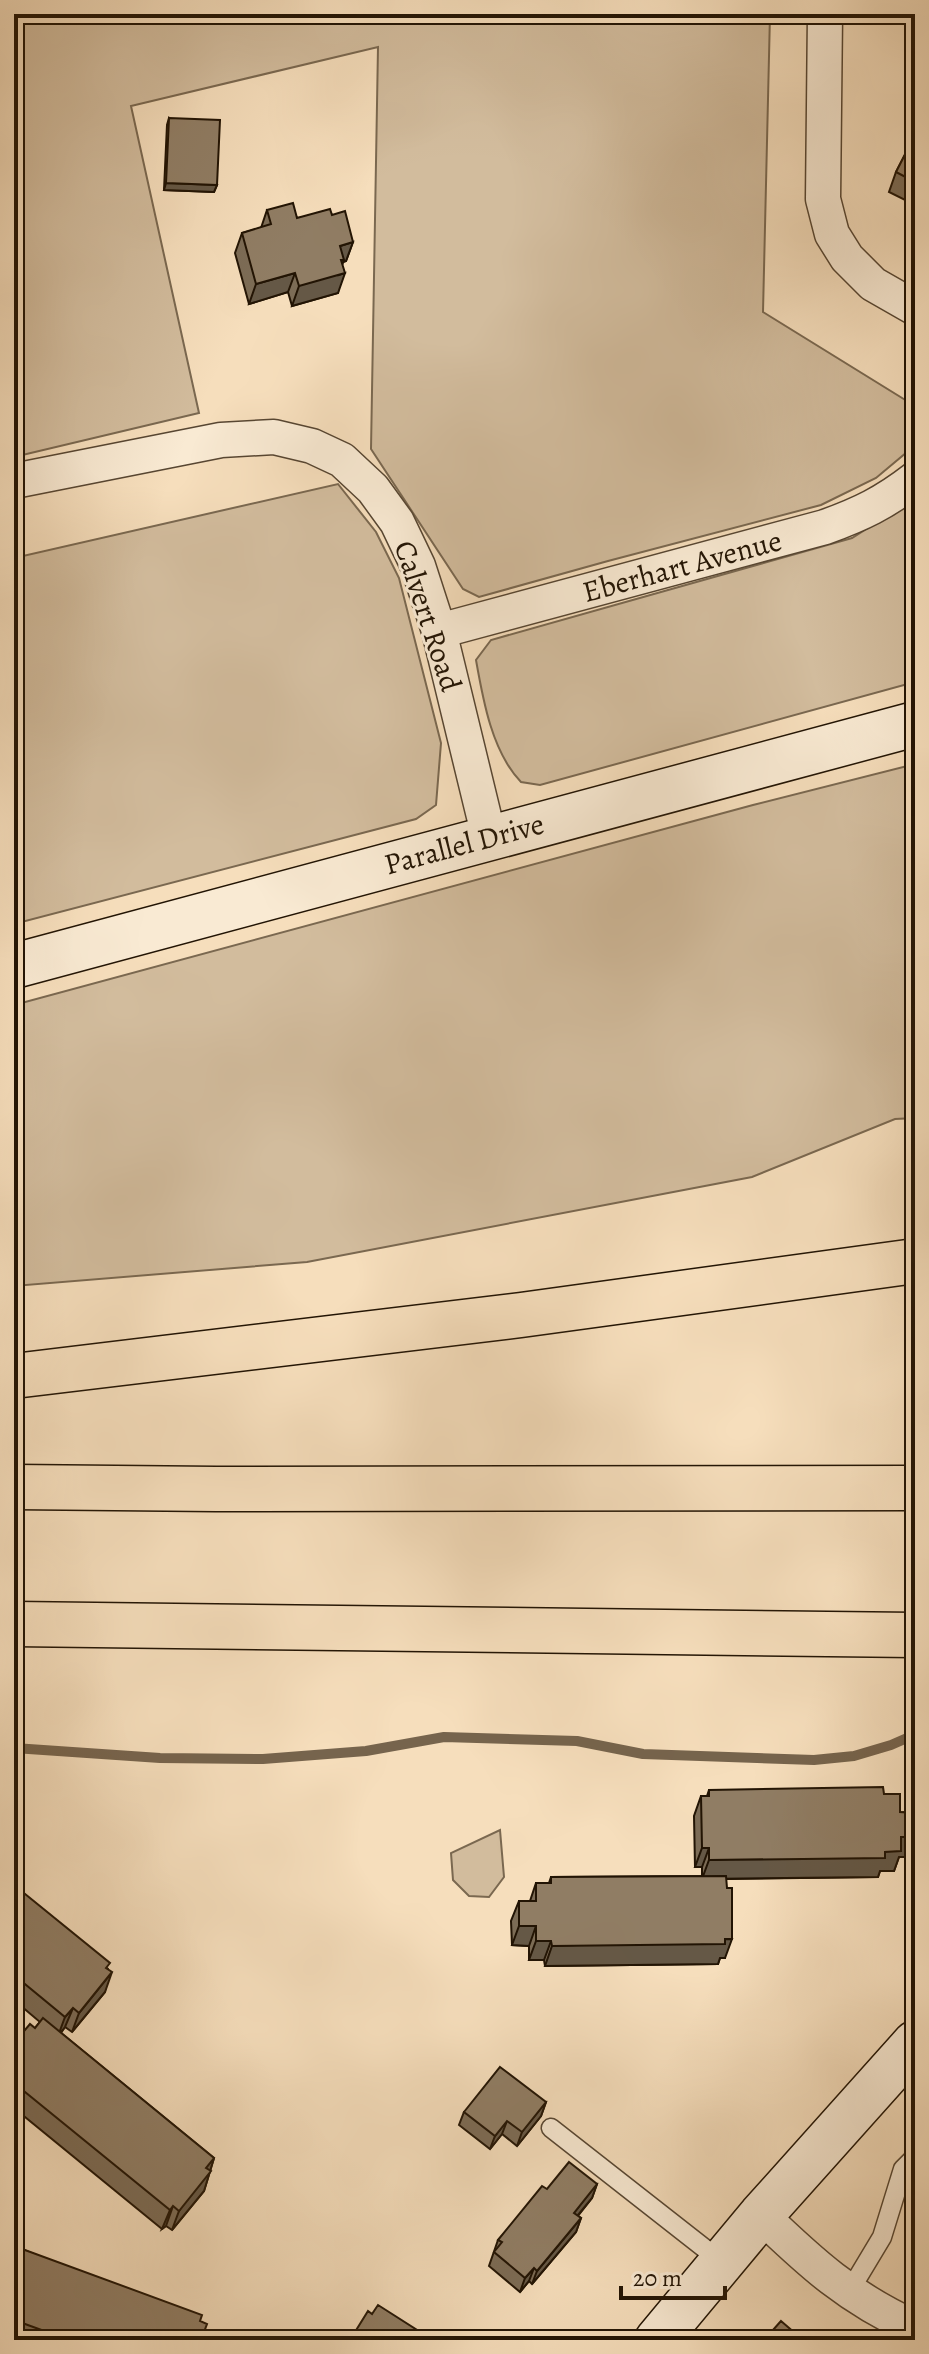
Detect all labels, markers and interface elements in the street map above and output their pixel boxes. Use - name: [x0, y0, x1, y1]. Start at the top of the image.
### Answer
- street label: Eberhart Avenue: [578, 520, 786, 612]
- street label: Calvert Road: [385, 536, 471, 697]
- street label: Parallel Drive: [380, 803, 548, 885]
- scale bar: [621, 2250, 725, 2300]
- text: 20 m: [633, 2262, 682, 2294]

